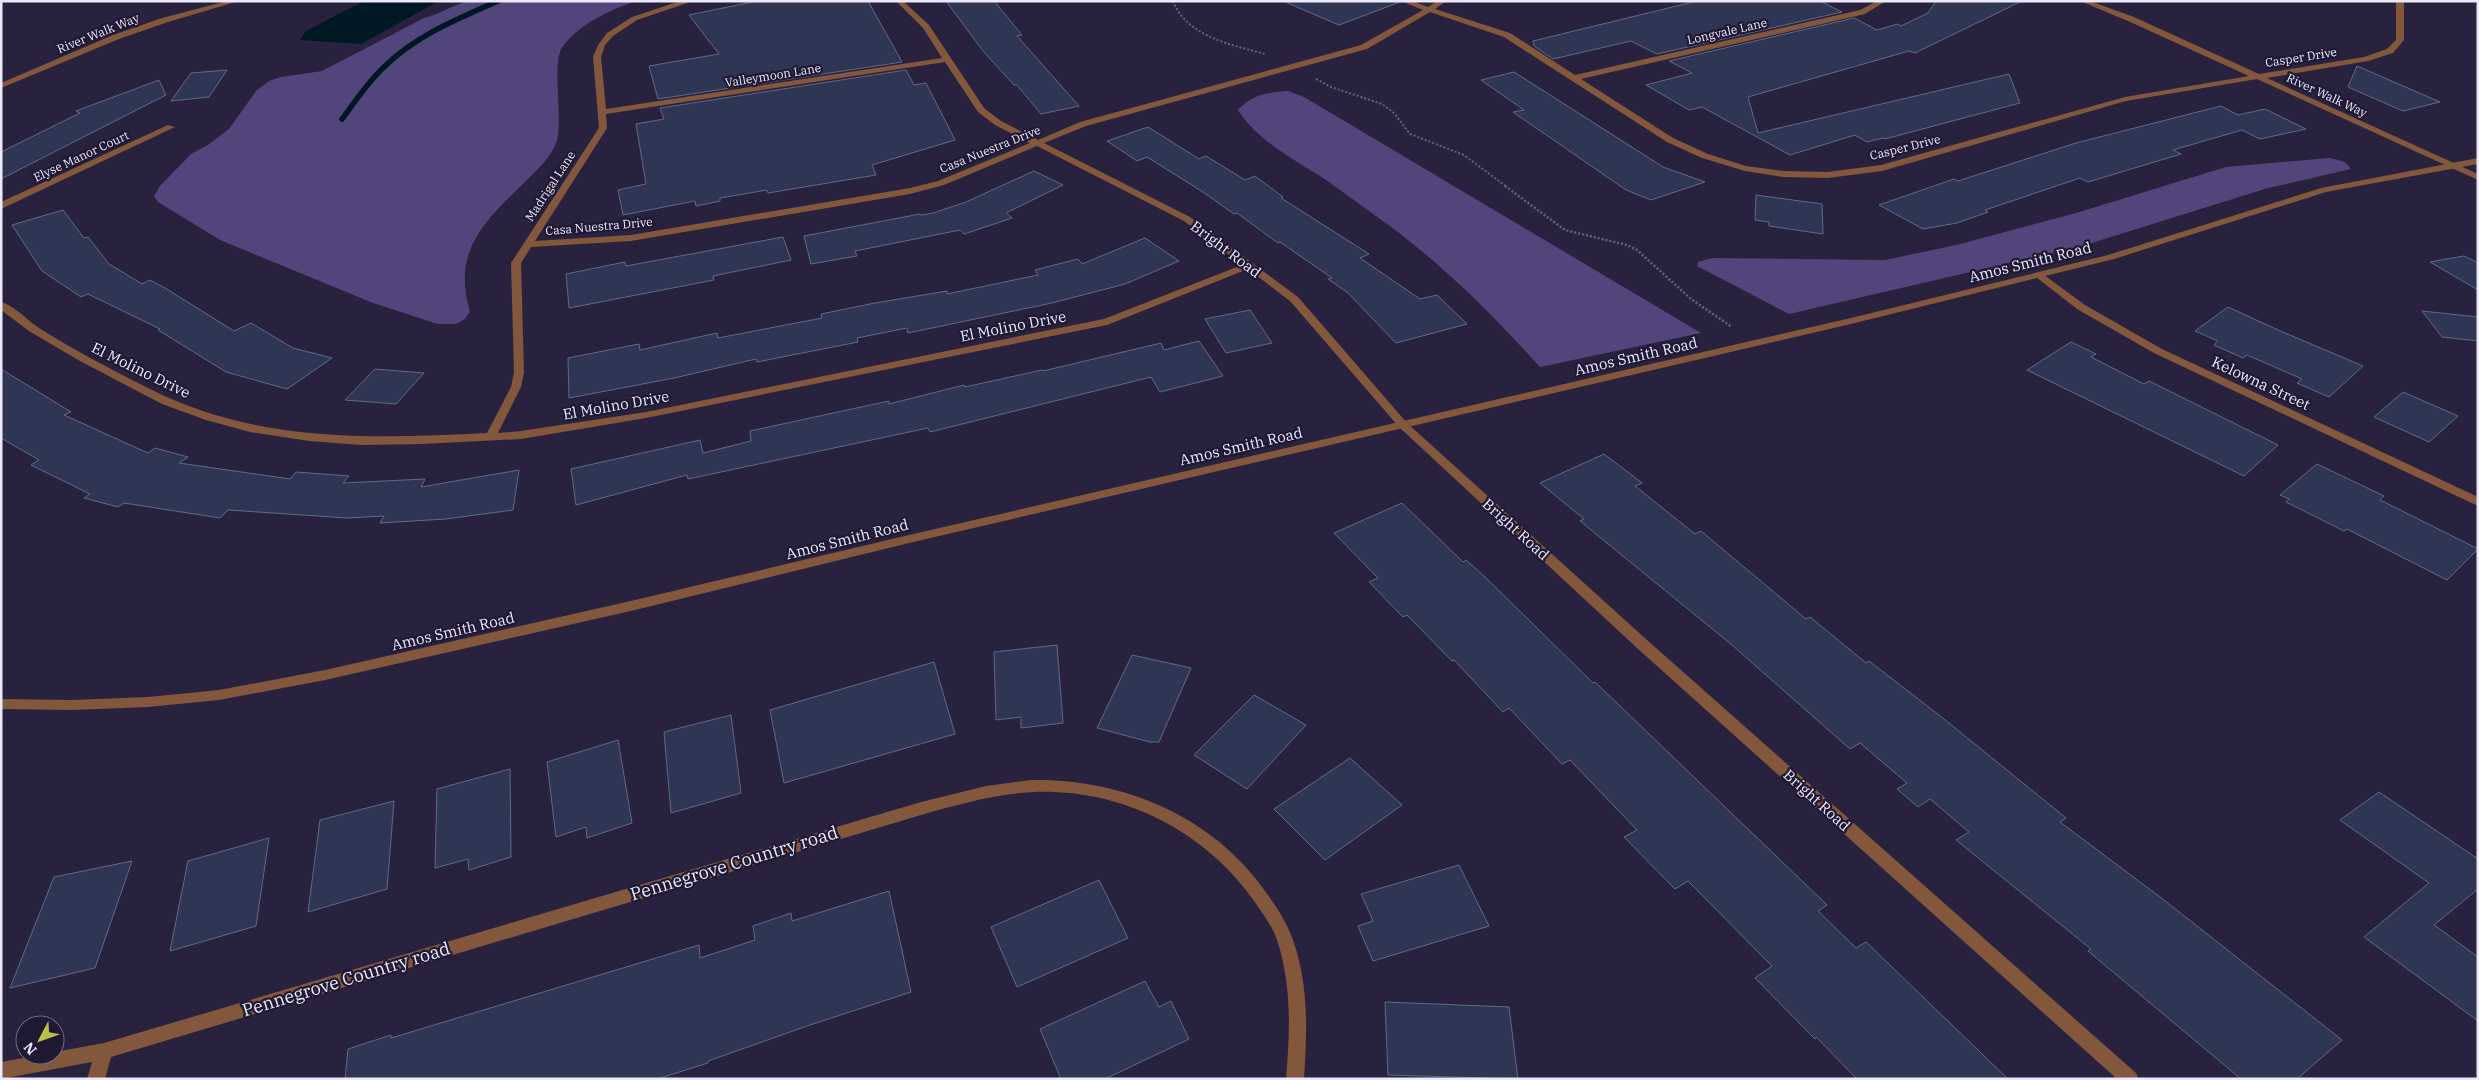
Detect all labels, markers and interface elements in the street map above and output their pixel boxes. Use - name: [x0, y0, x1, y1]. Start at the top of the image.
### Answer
- street label: River Walk Way: [55, 9, 142, 56]
- street label: Longvale Lane: [1686, 15, 1768, 47]
- street label: Casper Drive: [2264, 44, 2338, 70]
- street label: Valleymoon Lane: [724, 60, 822, 90]
- street label: River Walk Way: [2284, 70, 2370, 120]
- street label: Casa Nuestra Drive: [937, 122, 1043, 176]
- street label: Elyse Manor Court: [31, 127, 131, 185]
- street label: Casper Drive: [1868, 131, 1942, 163]
- street label: Madrigal Lane: [522, 148, 578, 224]
- street label: Casa Nuestra Drive: [545, 214, 653, 238]
- street label: Bright Road: [1187, 216, 1265, 282]
- street label: Amos Smith Road: [1967, 238, 2093, 286]
- street label: El Molino Drive: [958, 306, 1068, 346]
- street label: Amos Smith Road: [1573, 333, 1699, 379]
- street label: El Molino Drive: [88, 338, 194, 402]
- street label: Kelowna Street: [2209, 352, 2313, 414]
- street label: El Molino Drive: [561, 386, 671, 424]
- street label: Amos Smith Road: [1178, 423, 1304, 469]
- street label: Bright Road: [1479, 494, 1553, 564]
- street label: Amos Smith Road: [784, 515, 910, 563]
- street label: Amos Smith Road: [390, 608, 516, 654]
- street label: Bright Road: [1780, 765, 1854, 835]
- street label: Pennegrove Country road: [627, 820, 841, 906]
- street label: Pennegrove Country road: [239, 936, 453, 1022]
- north arrow: [15, 1015, 65, 1065]
- text: N: [20, 1038, 41, 1059]

